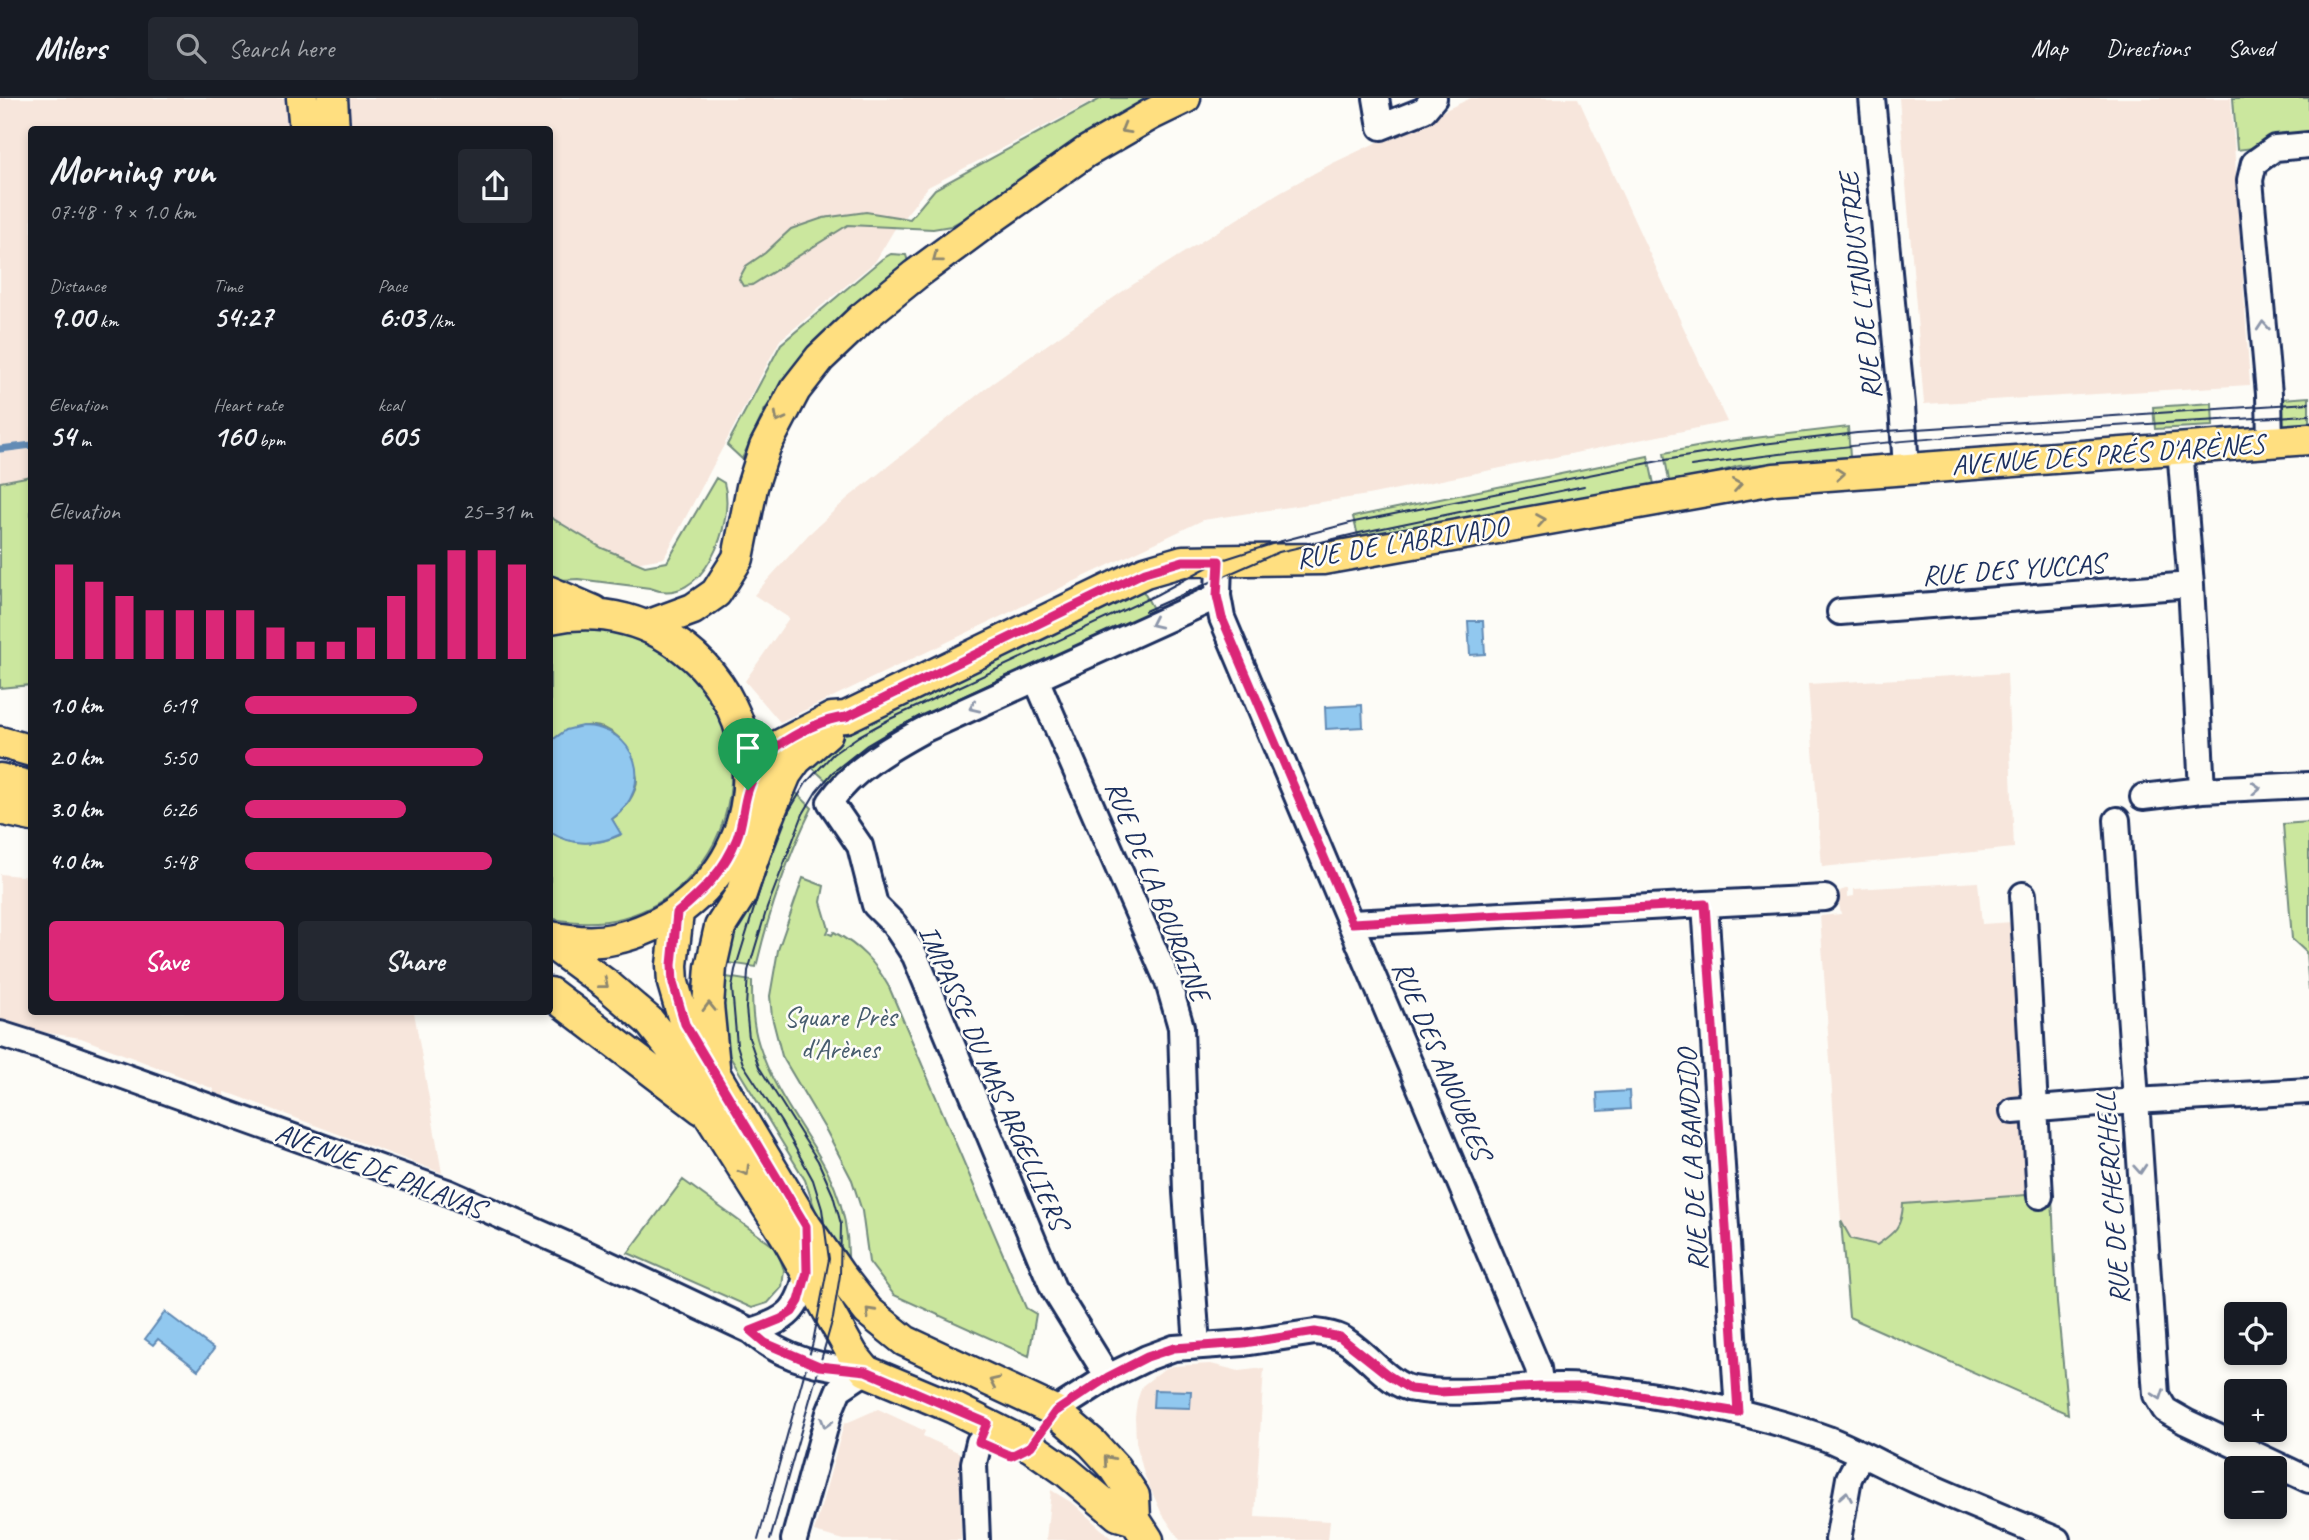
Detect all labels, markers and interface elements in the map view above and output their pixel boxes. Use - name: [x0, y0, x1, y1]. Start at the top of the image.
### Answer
- search box: [148, 17, 638, 80]
- text: Milers: [35, 27, 106, 69]
- icon: search: [172, 29, 210, 67]
- text: Search here: [228, 32, 334, 65]
- text: Map: [2031, 33, 2068, 63]
- text: Directions: [2106, 33, 2189, 63]
- text: Saved: [2227, 33, 2274, 63]
- one-way arrow: [1119, 121, 1132, 134]
- text: Morning run: [49, 147, 215, 194]
- button: share: [458, 149, 532, 223]
- street label: RUE DE L'INDUSTRIE: [1830, 168, 1889, 401]
- text: 07:48 · 9 × 1.0 km: [49, 197, 195, 226]
- one-way arrow: [933, 249, 945, 262]
- text: Distance: [49, 274, 106, 298]
- text: Time: [213, 274, 242, 298]
- text: Pace: [378, 274, 407, 298]
- text: 9.00: [49, 298, 95, 336]
- text: 54:27: [213, 298, 273, 336]
- text: 6:03: [378, 298, 425, 336]
- text: km: [95, 309, 118, 333]
- text: /km: [425, 309, 454, 333]
- one-way arrow: [2256, 320, 2271, 331]
- text: Elevation: [49, 393, 107, 417]
- text: Heart rate: [213, 393, 283, 417]
- text: kcal: [378, 393, 403, 417]
- one-way arrow: [774, 411, 788, 423]
- text: 54: [49, 417, 76, 455]
- text: 160: [213, 417, 254, 455]
- text: 605: [378, 417, 418, 455]
- street label: AVENUE DES PRÉS D'ARÈNES: [1950, 425, 2269, 482]
- text: m: [76, 428, 91, 452]
- text: bpm: [254, 428, 285, 452]
- one-way arrow: [1835, 467, 1846, 482]
- one-way arrow: [1731, 478, 1742, 493]
- text: Elevation: [49, 497, 120, 526]
- text: 25–31 m: [462, 497, 532, 526]
- street label: RUE DE L'ABRIVADO: [1294, 508, 1513, 576]
- one-way arrow: [1535, 513, 1547, 528]
- street label: RUE DES YUCCAS: [1921, 545, 2111, 593]
- one-way arrow: [1150, 615, 1162, 629]
- text: 1.0 km: [49, 691, 103, 720]
- text: 6:19: [161, 691, 197, 720]
- one-way arrow: [969, 699, 981, 713]
- pin: [718, 718, 778, 790]
- icon: arrive: [729, 729, 767, 767]
- text: 2.0 km: [49, 743, 103, 772]
- text: 5:50: [161, 743, 197, 772]
- street label: RUE DE LA BOURGINE: [1098, 776, 1220, 1010]
- one-way arrow: [2250, 780, 2261, 795]
- text: 3.0 km: [49, 795, 103, 824]
- text: 6:26: [161, 795, 197, 824]
- text: 4.0 km: [49, 847, 103, 876]
- text: 5:48: [161, 847, 197, 876]
- street label: IMPASSE DU MAS ARGELLIERS: [911, 920, 1079, 1239]
- button: Save: [49, 921, 284, 1001]
- button: Share: [298, 921, 532, 1001]
- street label: RUE DES ANOUBLES: [1385, 956, 1502, 1169]
- one-way arrow: [597, 975, 609, 988]
- park label: Square Près d'Arènes: [784, 999, 899, 1066]
- one-way arrow: [701, 1001, 717, 1012]
- street label: RUE DE LA BANDIDO: [1669, 1045, 1715, 1272]
- street label: RUE DE CHERCHELL: [2087, 1090, 2137, 1305]
- street label: AVENUE DE PALAVAS: [271, 1114, 494, 1228]
- one-way arrow: [736, 1163, 749, 1176]
- one-way arrow: [2132, 1163, 2147, 1174]
- map controls: [2224, 1302, 2287, 1519]
- button: locate: [2224, 1302, 2287, 1365]
- one-way arrow: [866, 1307, 879, 1320]
- one-way arrow: [989, 1376, 1001, 1390]
- button: +: [2224, 1379, 2287, 1442]
- one-way arrow: [2151, 1388, 2165, 1400]
- one-way arrow: [820, 1416, 835, 1428]
- one-way arrow: [1104, 1455, 1116, 1468]
- button: −: [2224, 1456, 2287, 1519]
- one-way arrow: [1837, 1490, 1852, 1502]

